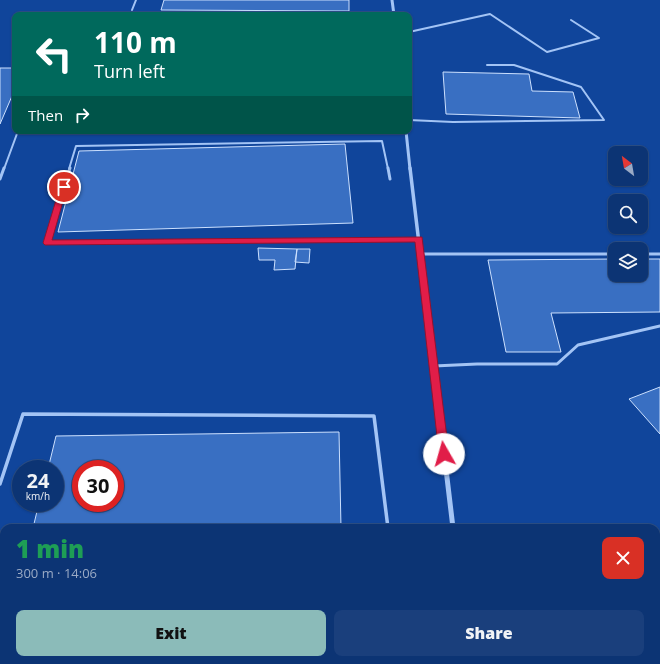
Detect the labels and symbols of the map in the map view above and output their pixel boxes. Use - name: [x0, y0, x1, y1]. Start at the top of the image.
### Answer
- north arrow: [608, 146, 648, 186]
- pin: [47, 170, 81, 204]
- position arrow: [423, 433, 465, 475]
- speed limit sign: 30: [72, 460, 124, 512]

